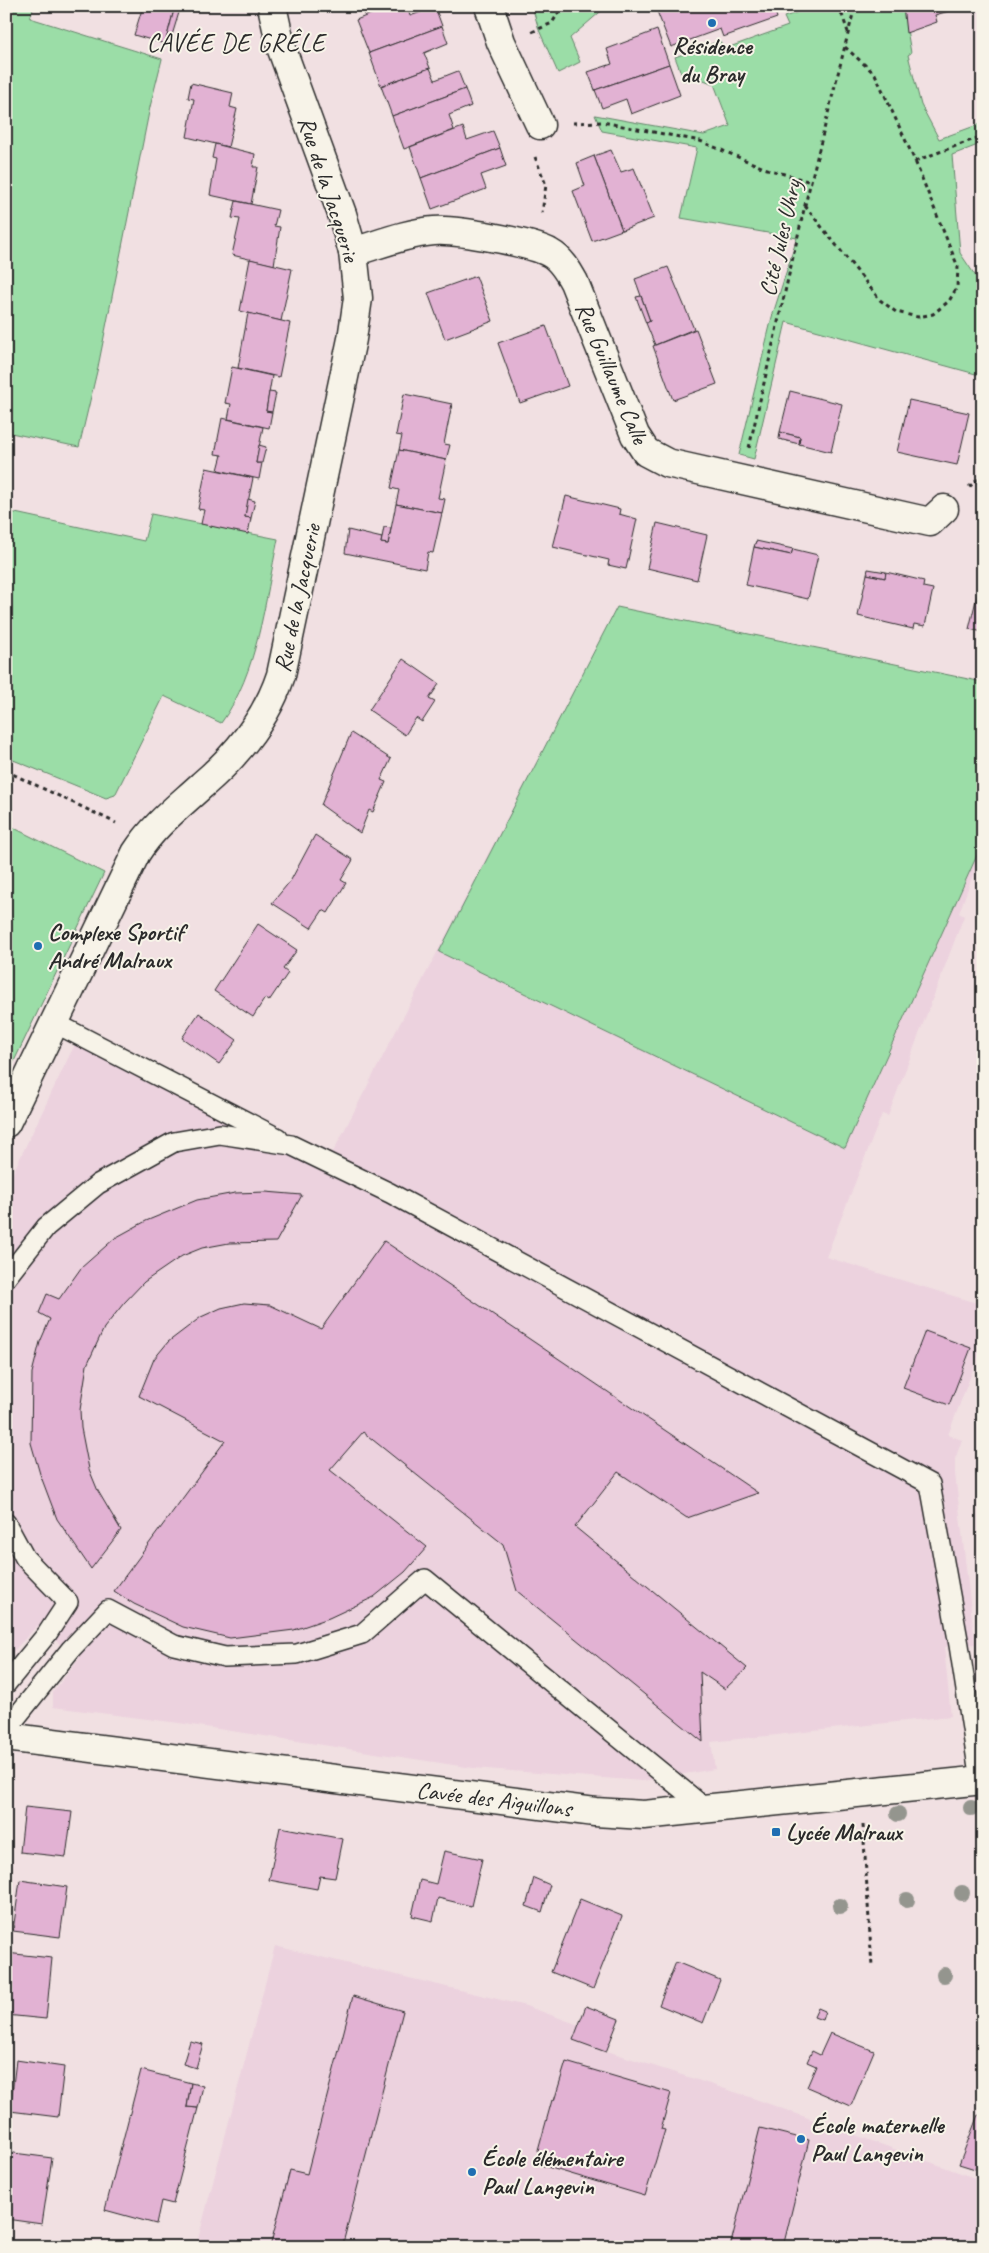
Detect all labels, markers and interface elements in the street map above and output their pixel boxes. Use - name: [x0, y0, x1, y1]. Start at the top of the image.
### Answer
- marker: Résidence du Bray: [706, 17, 718, 29]
- district label: CAVÉE DE GRÊLE: [147, 27, 327, 59]
- place label: Résidence du Bray: [672, 31, 754, 89]
- street label: Rue de la Jacquerie: [291, 113, 367, 267]
- street label: Cité Jules Uhry: [752, 175, 808, 299]
- street label: Rue Guillaume Calle: [569, 298, 656, 450]
- street label: Rue de la Jacquerie: [267, 519, 328, 675]
- place label: Complexe Sportif André Malraux: [48, 917, 189, 975]
- marker: Complexe Sportif André Malraux: [32, 940, 44, 952]
- street label: Cavée des Aiguillons: [415, 1775, 576, 1824]
- place label: Lycée Malraux: [786, 1817, 904, 1847]
- marker: Lycée Malraux: [770, 1826, 782, 1838]
- place label: École maternelle Paul Langevin: [811, 2110, 946, 2168]
- marker: École maternelle Paul Langevin: [795, 2133, 807, 2145]
- place label: École élémentaire Paul Langevin: [482, 2143, 624, 2201]
- marker: École élémentaire Paul Langevin: [466, 2166, 478, 2178]

